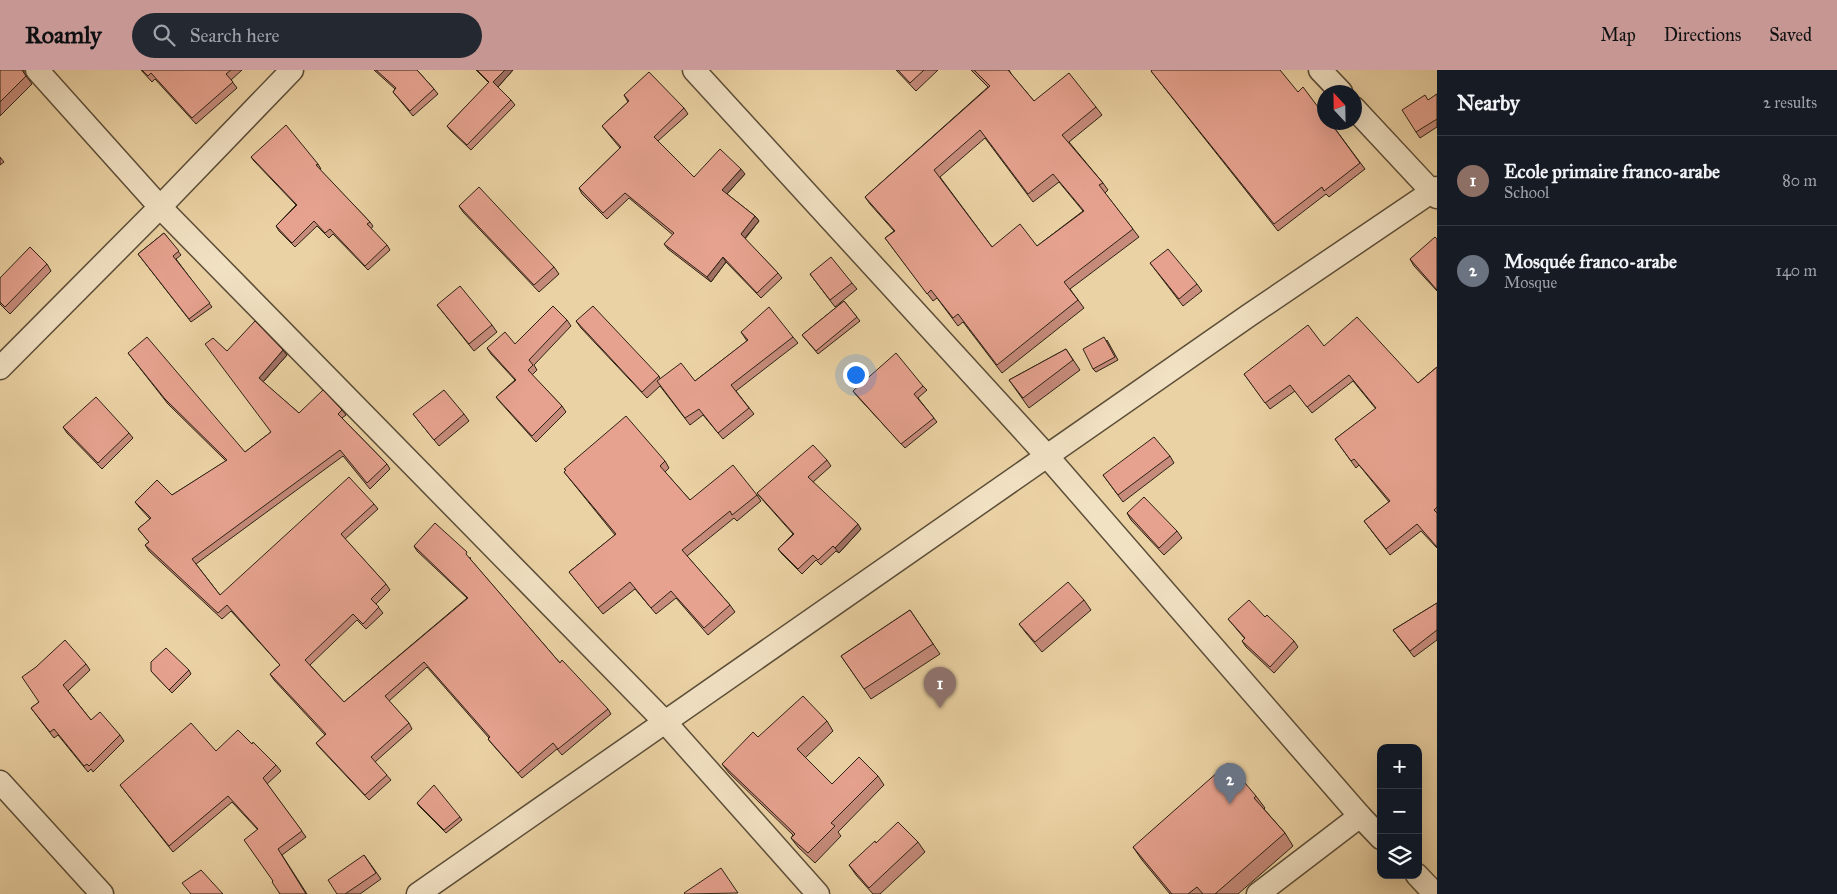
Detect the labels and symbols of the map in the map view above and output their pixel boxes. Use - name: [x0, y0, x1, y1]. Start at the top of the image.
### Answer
- north arrow: [1317, 85, 1362, 130]
- your location: [843, 362, 869, 388]
- pin: 1: [924, 667, 956, 708]
- pin: 2: [1214, 763, 1246, 804]

